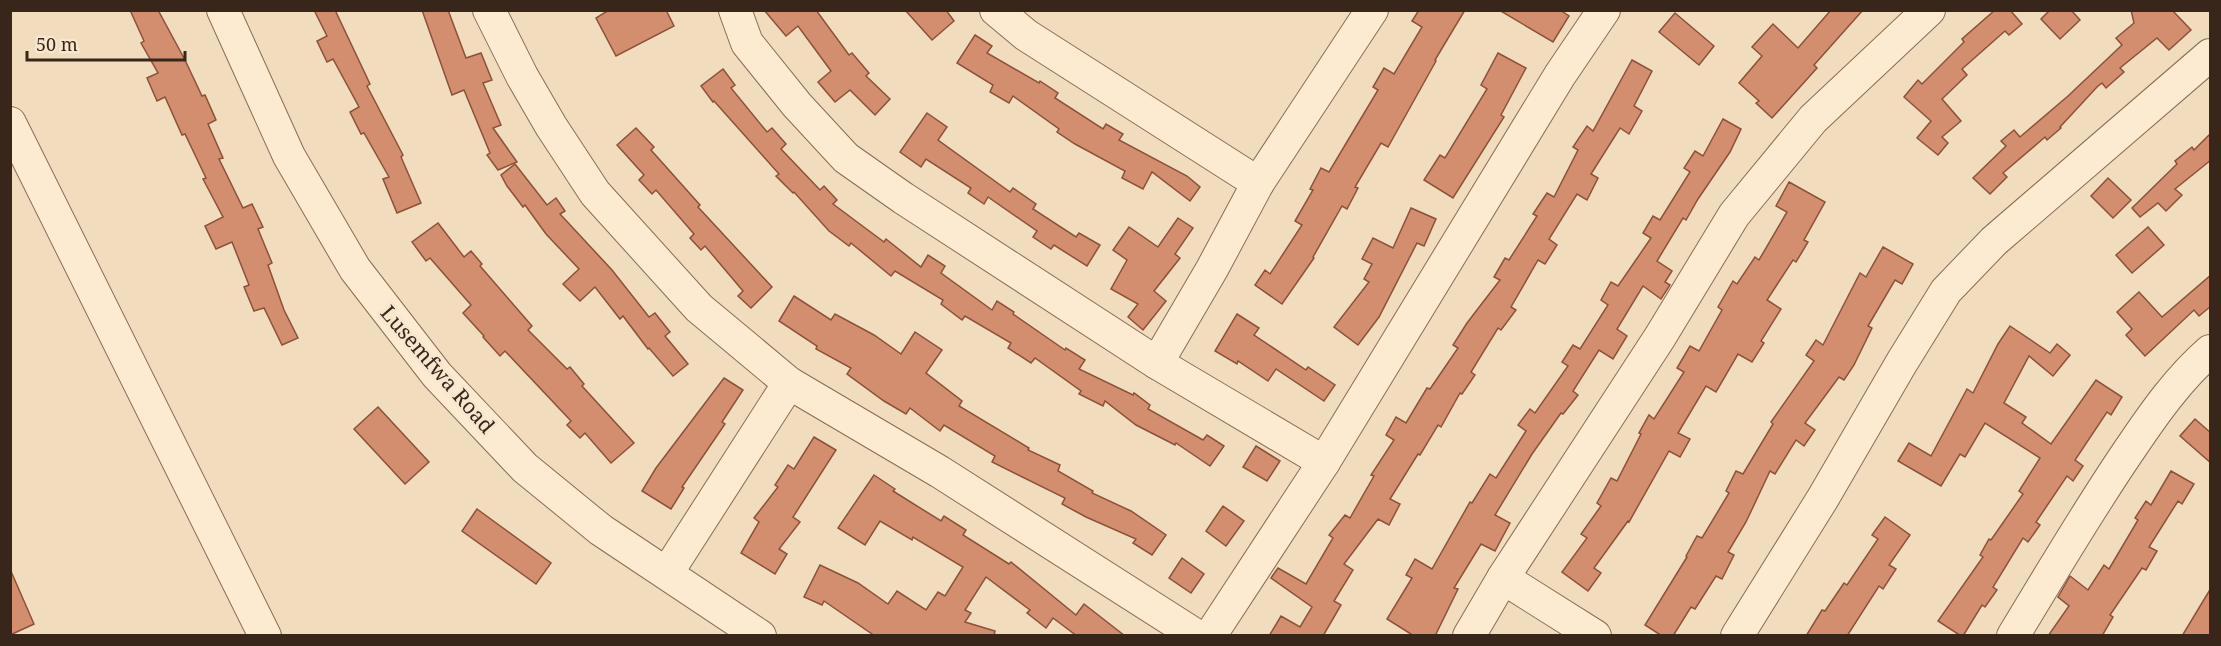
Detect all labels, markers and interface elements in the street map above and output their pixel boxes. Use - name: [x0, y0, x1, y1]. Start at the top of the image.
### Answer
- scale bar: [27, 24, 184, 62]
- text: 50 m: [36, 32, 78, 56]
- street label: Lusemfwa Road: [375, 299, 501, 439]

